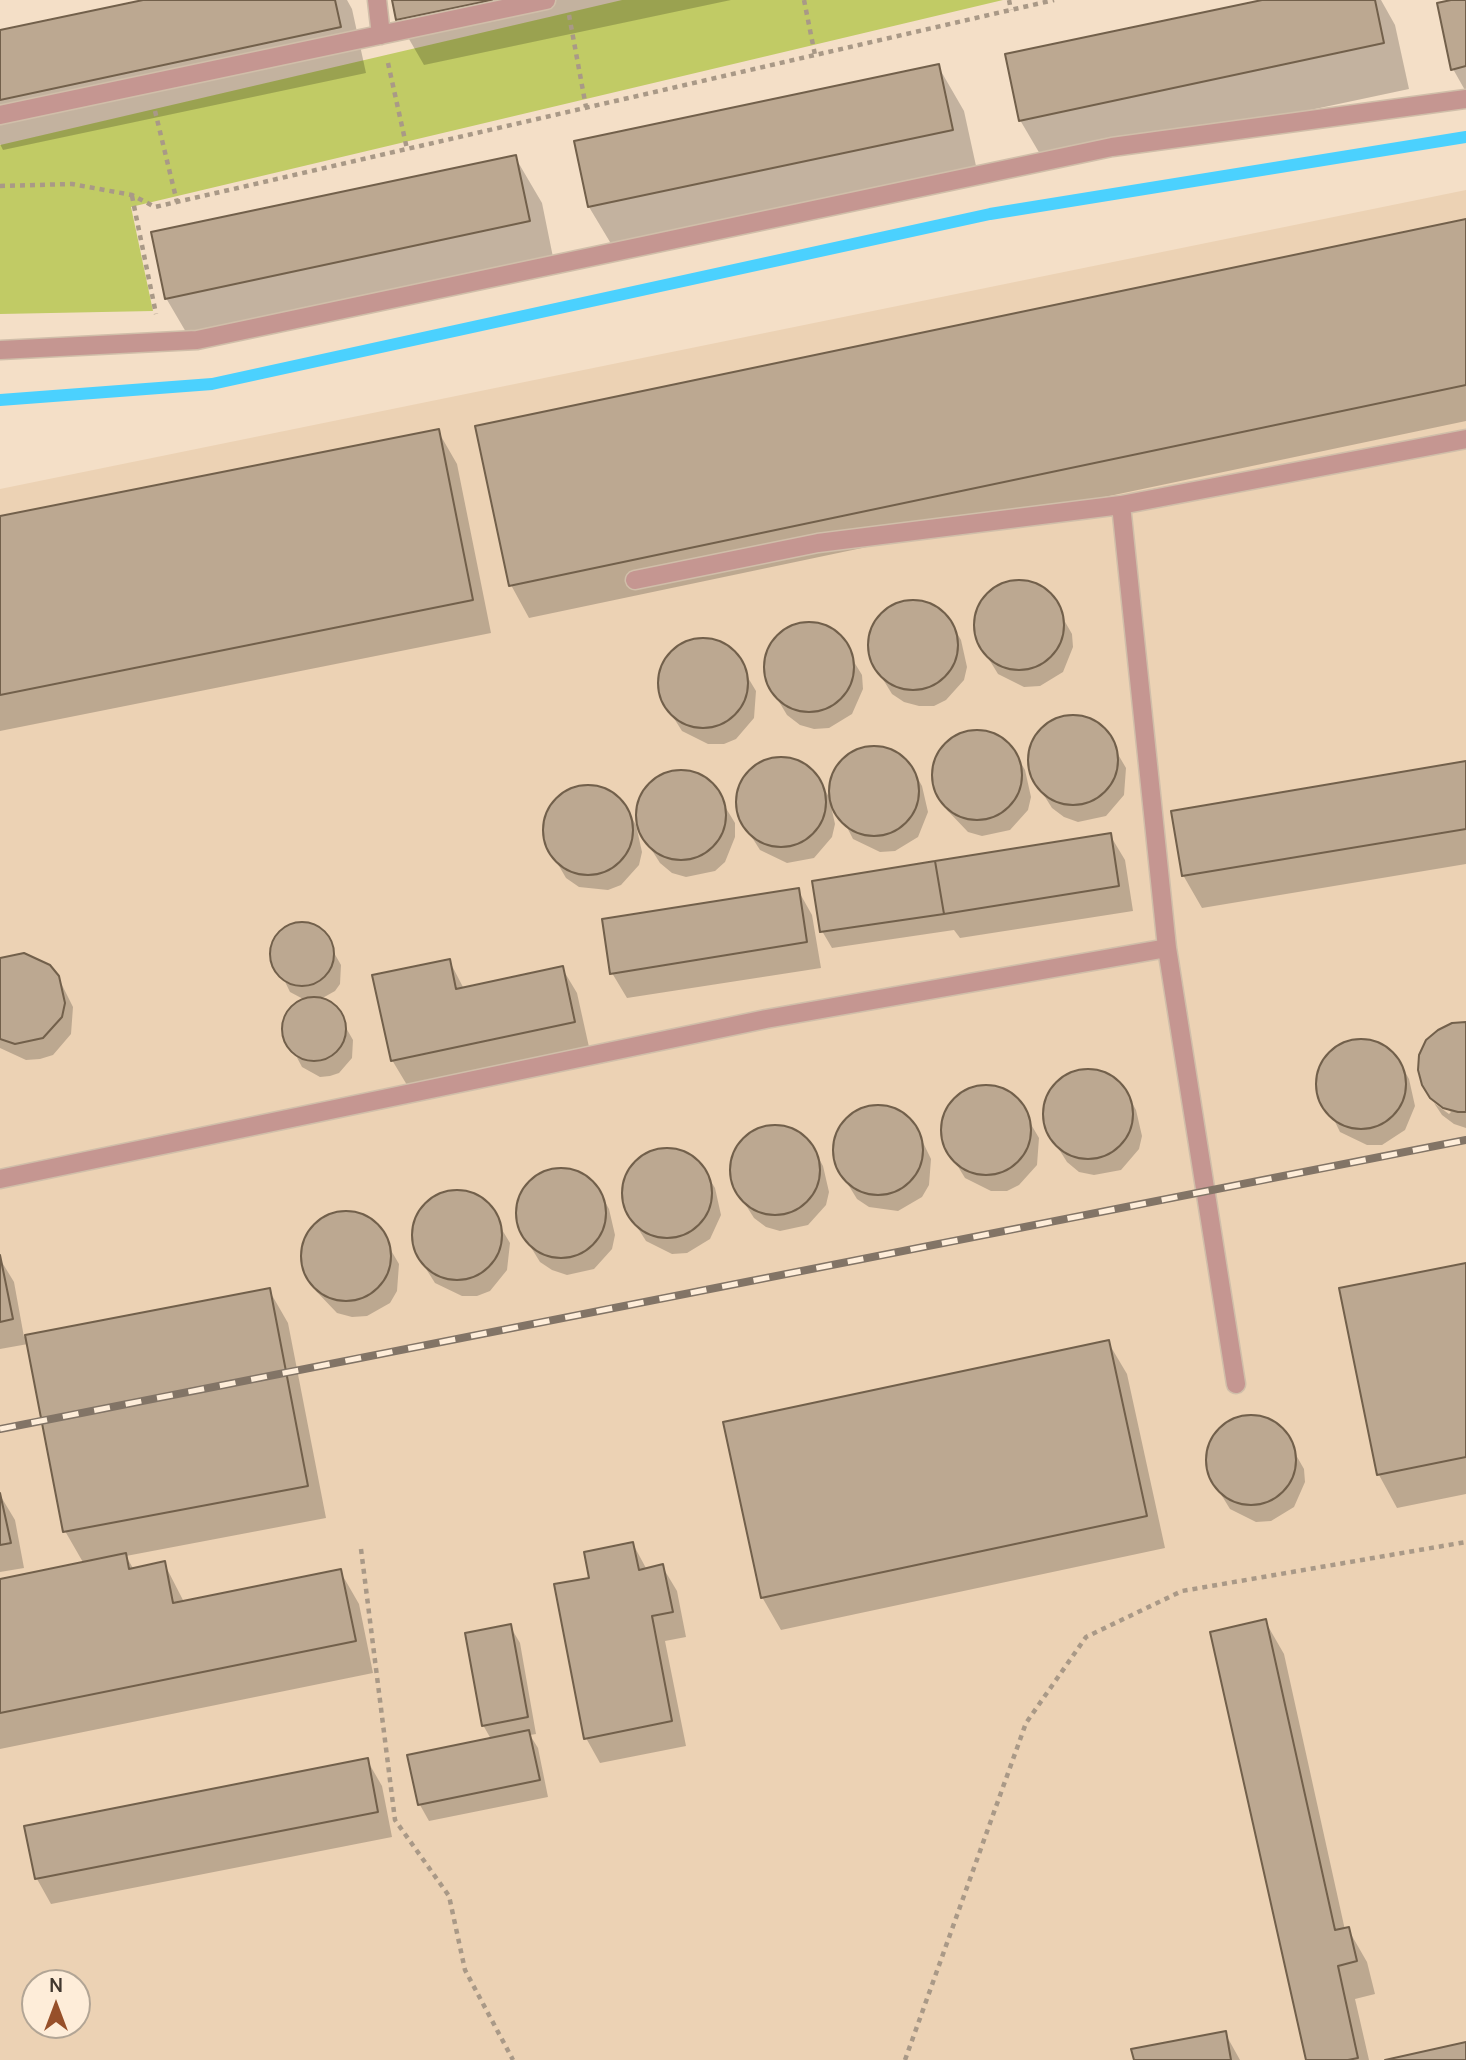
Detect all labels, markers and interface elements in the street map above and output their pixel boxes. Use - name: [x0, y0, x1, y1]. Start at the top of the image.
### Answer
- north arrow: [21, 1969, 91, 2039]
- text: N: [49, 1972, 63, 1998]

